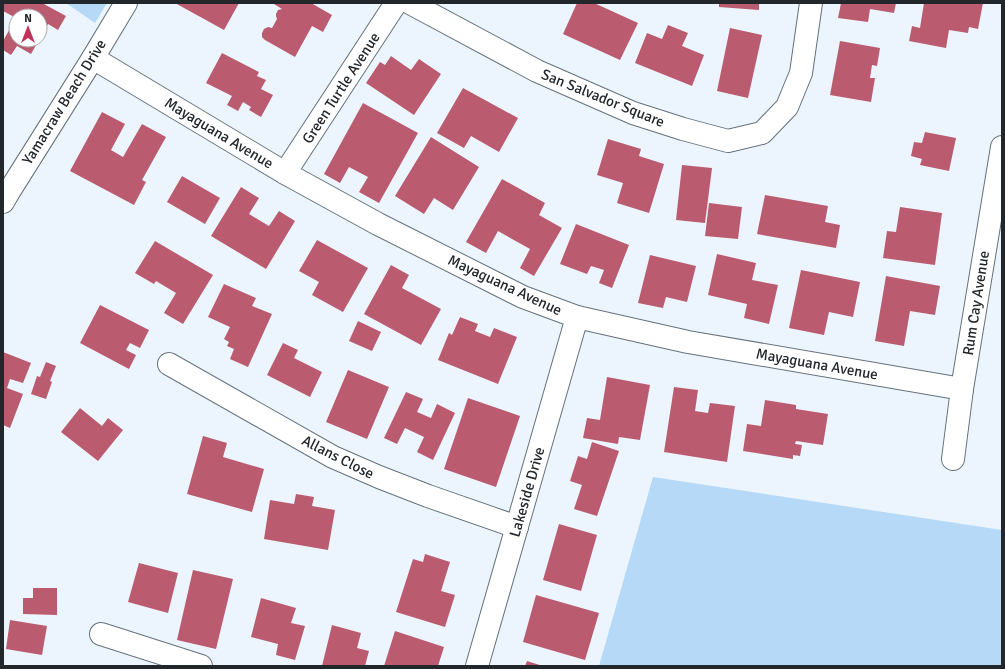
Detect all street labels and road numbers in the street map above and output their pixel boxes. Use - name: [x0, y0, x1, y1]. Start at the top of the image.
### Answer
- street label: Green Turtle Avenue: [298, 29, 384, 147]
- street label: Yamacraw Beach Drive: [18, 36, 110, 168]
- street label: San Salvador Square: [539, 65, 667, 131]
- street label: Mayaguana Avenue: [161, 93, 277, 173]
- street label: Rum Cay Avenue: [959, 249, 993, 357]
- street label: Mayaguana Avenue: [445, 251, 565, 319]
- street label: Mayaguana Avenue: [755, 344, 879, 384]
- street label: Allans Close: [299, 431, 377, 483]
- street label: Lakeside Drive: [506, 445, 548, 539]

